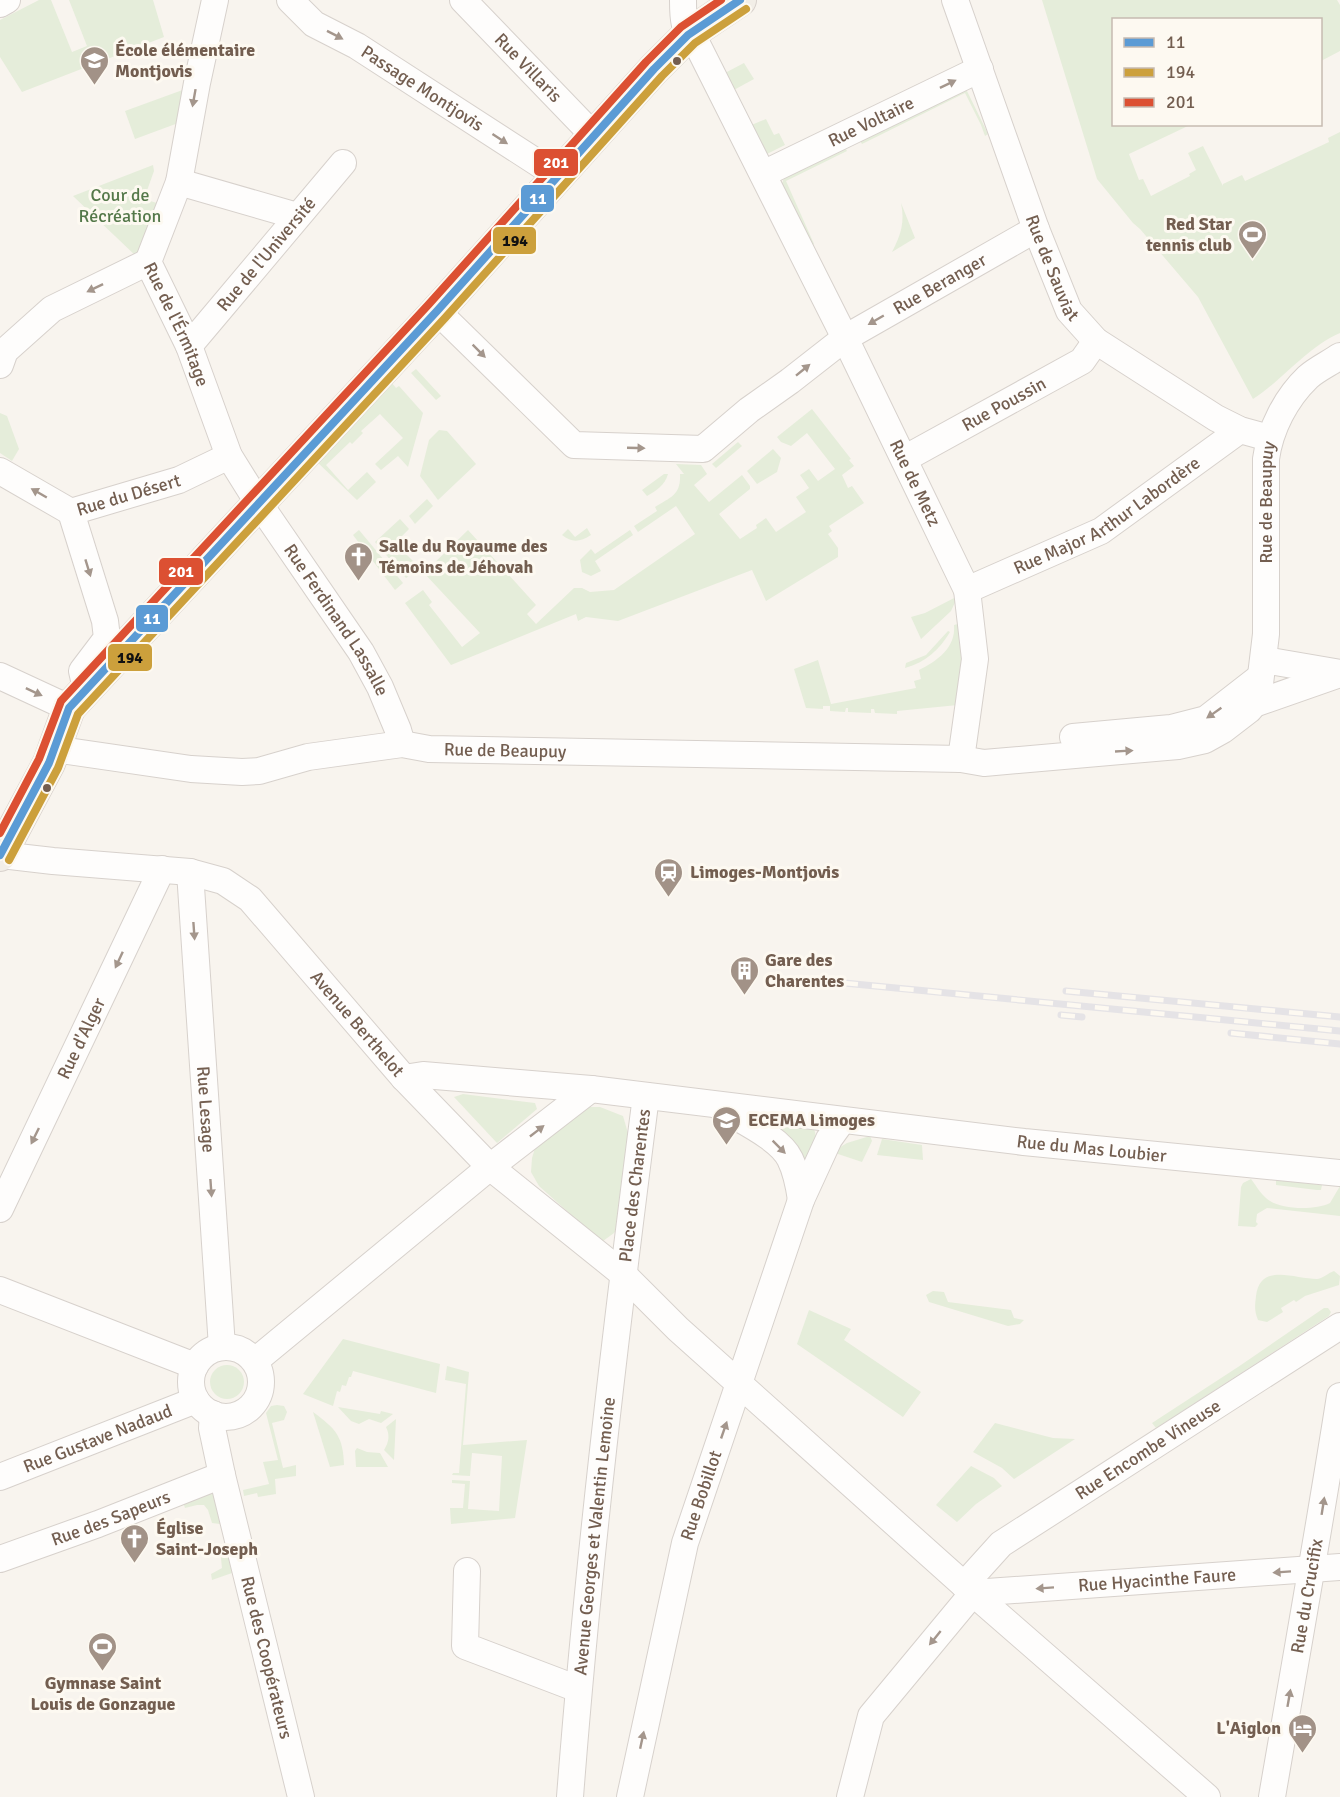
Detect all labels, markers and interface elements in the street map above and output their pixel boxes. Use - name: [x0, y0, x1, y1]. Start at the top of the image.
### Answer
- legend: [1112, 18, 1322, 126]
- street label: Rue Villaris: [490, 28, 567, 107]
- one-way arrow: [327, 31, 344, 40]
- text: 11: [1166, 31, 1185, 53]
- place label: École élémentaire Montjovis: [115, 39, 255, 82]
- street label: Passage Montjovis: [357, 41, 488, 136]
- school or university icon: École élémentaire Montjovis: [78, 44, 110, 86]
- unlabelled marker: [671, 55, 683, 67]
- text: 194: [1166, 61, 1195, 83]
- one-way arrow: [939, 80, 956, 89]
- one-way arrow: [189, 89, 198, 108]
- text: 201: [1166, 91, 1195, 113]
- street label: Rue Voltaire: [824, 92, 918, 152]
- one-way arrow: [492, 133, 508, 145]
- line badge: 201: [533, 148, 579, 177]
- text: 201: [543, 153, 569, 173]
- park label: Cour de Récréation: [79, 184, 161, 227]
- line badge: 11: [520, 184, 555, 213]
- text: 11: [529, 189, 547, 209]
- street label: Rue de l'Université: [212, 193, 320, 316]
- street label: Rue de Sauviat: [1021, 212, 1084, 326]
- place label: Red Star tennis club: [1145, 213, 1233, 256]
- sports icon: Red Star tennis club: [1237, 218, 1269, 260]
- line badge: 194: [492, 226, 537, 255]
- text: 194: [502, 231, 528, 251]
- street label: Rue Beranger: [889, 249, 990, 319]
- street label: Rue de l'Érmitage: [139, 259, 214, 389]
- one-way arrow: [87, 283, 104, 293]
- one-way arrow: [868, 315, 884, 326]
- one-way arrow: [472, 344, 486, 358]
- one-way arrow: [796, 365, 811, 377]
- street label: Rue Poussin: [958, 372, 1050, 436]
- street label: Rue de Metz: [885, 436, 946, 530]
- street label: Rue de Beaupuy: [1255, 438, 1280, 564]
- one-way arrow: [626, 443, 645, 452]
- street label: Rue Major Arthur Labordère: [1010, 452, 1204, 579]
- street label: Rue du Désert: [74, 469, 183, 521]
- one-way arrow: [31, 488, 47, 499]
- place label: Salle du Royaume des Témoins de Jéhovah: [379, 535, 548, 578]
- street label: Rue Ferdinand Lassalle: [279, 540, 393, 699]
- church icon: Salle du Royaume des Témoins de Jéhovah: [342, 540, 374, 582]
- line badge: 201: [158, 557, 204, 586]
- one-way arrow: [84, 559, 93, 577]
- text: 201: [168, 562, 194, 582]
- line badge: 11: [135, 604, 169, 633]
- text: 11: [143, 609, 161, 629]
- line badge: 194: [107, 643, 153, 672]
- text: 194: [117, 648, 143, 668]
- one-way arrow: [26, 687, 43, 696]
- one-way arrow: [1207, 707, 1223, 719]
- street label: Rue de Beaupuy: [444, 738, 567, 763]
- one-way arrow: [1115, 747, 1134, 756]
- unlabelled marker: [41, 782, 53, 794]
- station icon: Limoges-Montjovis: [653, 856, 685, 898]
- place label: Limoges-Montjovis: [690, 861, 839, 883]
- one-way arrow: [189, 921, 199, 940]
- place label: Gare des Charentes: [765, 949, 844, 992]
- one-way arrow: [115, 951, 124, 968]
- building icon: Gare des Charentes: [728, 954, 760, 996]
- street label: Avenue Berthelot: [306, 966, 409, 1081]
- street label: Rue d'Alger: [53, 994, 110, 1083]
- street label: Rue Lesage: [192, 1065, 220, 1153]
- school or university icon: ECEMA Limoges: [711, 1104, 743, 1146]
- street label: Place des Charentes: [614, 1107, 655, 1263]
- place label: ECEMA Limoges: [748, 1109, 875, 1131]
- one-way arrow: [529, 1126, 544, 1138]
- one-way arrow: [31, 1127, 40, 1144]
- street label: Rue du Mas Loubier: [1015, 1130, 1168, 1167]
- one-way arrow: [772, 1139, 786, 1153]
- one-way arrow: [206, 1179, 216, 1198]
- street label: Rue Encombe Vineuse: [1071, 1395, 1225, 1504]
- street label: Avenue Georges et Valentin Lemoine: [569, 1396, 620, 1676]
- street label: Rue Gustave Nadaud: [20, 1399, 175, 1478]
- one-way arrow: [719, 1421, 729, 1439]
- street label: Rue Bobillot: [676, 1448, 726, 1543]
- street label: Rue des Sapeurs: [48, 1486, 174, 1551]
- one-way arrow: [1318, 1496, 1327, 1515]
- place label: Église Saint-Joseph: [156, 1517, 258, 1560]
- church icon: Église Saint-Joseph: [119, 1522, 151, 1564]
- street label: Rue du Crucifix: [1286, 1536, 1328, 1655]
- street label: Rue Hyacinthe Faure: [1077, 1563, 1237, 1597]
- one-way arrow: [1272, 1567, 1291, 1576]
- street label: Rue des Coopérateurs: [236, 1574, 297, 1741]
- one-way arrow: [1036, 1583, 1055, 1592]
- sports icon: Gymnase Saint Louis de Gonzague: [87, 1630, 119, 1672]
- one-way arrow: [929, 1630, 942, 1646]
- place label: Gymnase Saint Louis de Gonzague: [30, 1672, 176, 1715]
- one-way arrow: [1285, 1688, 1294, 1707]
- hotel icon: L'Aiglon: [1286, 1712, 1318, 1754]
- place label: L'Aiglon: [1216, 1717, 1281, 1739]
- one-way arrow: [638, 1731, 648, 1749]

